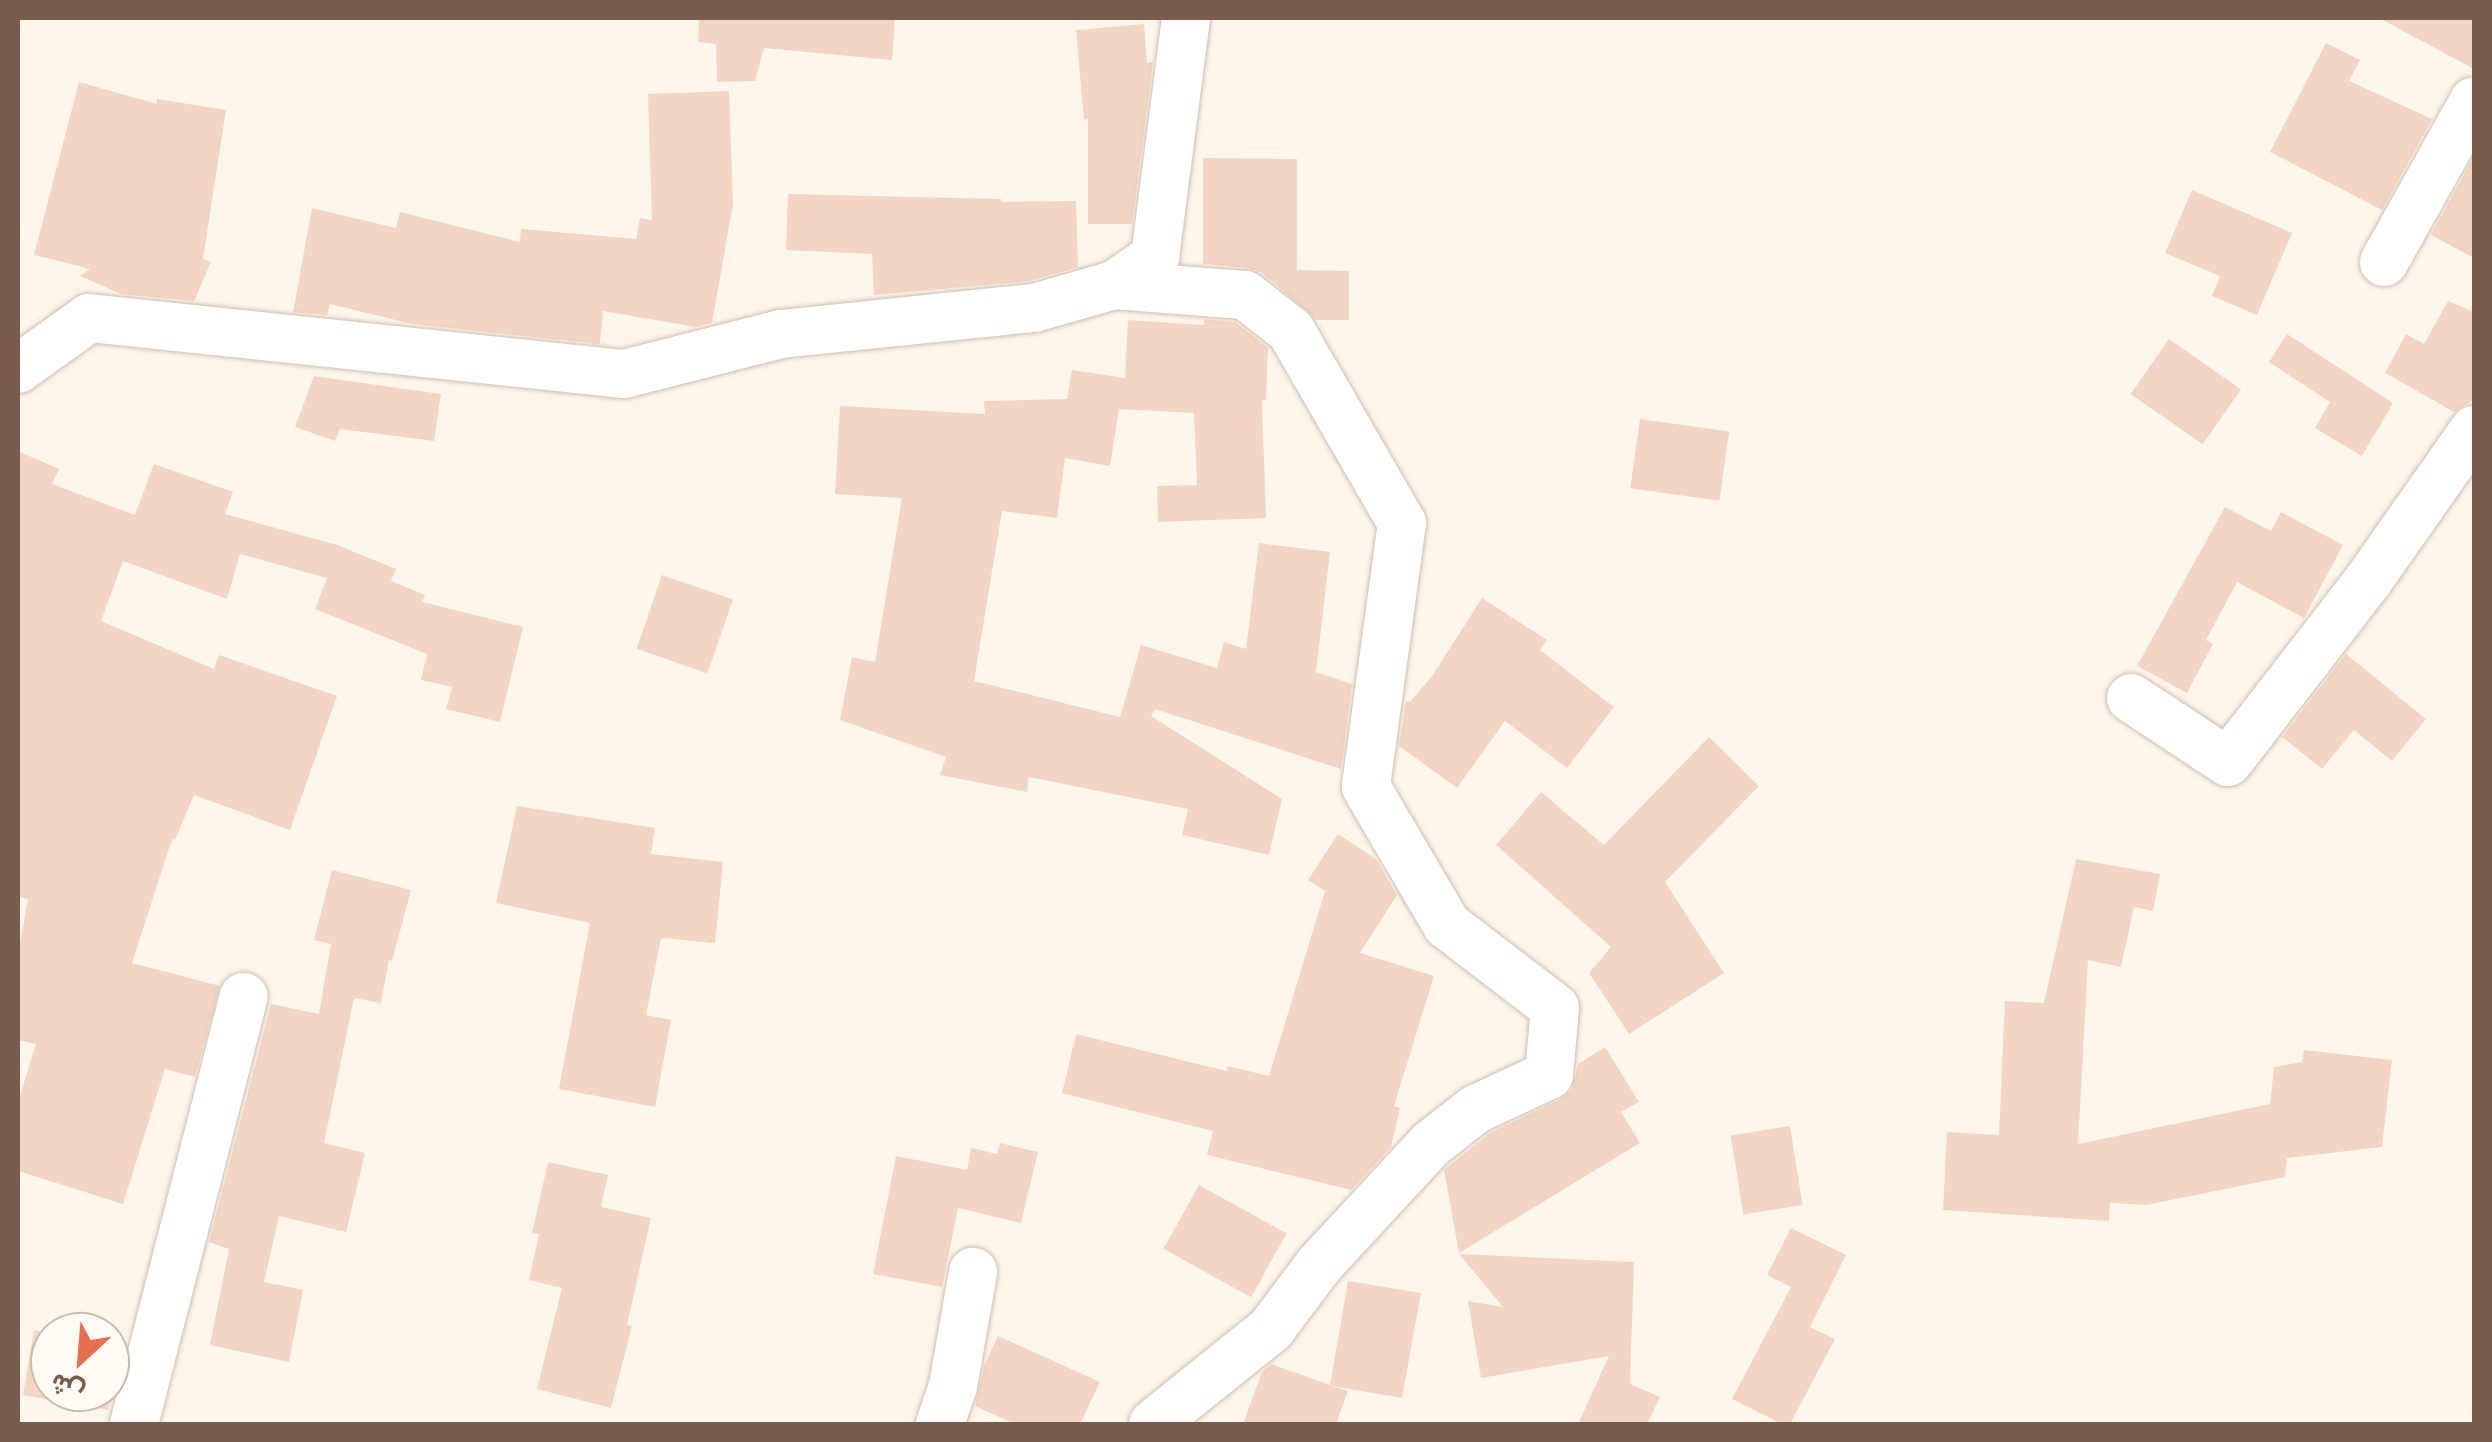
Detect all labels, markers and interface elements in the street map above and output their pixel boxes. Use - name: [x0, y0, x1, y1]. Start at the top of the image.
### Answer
- north arrow: [30, 1312, 130, 1412]
- text: ش: [46, 1367, 89, 1407]

